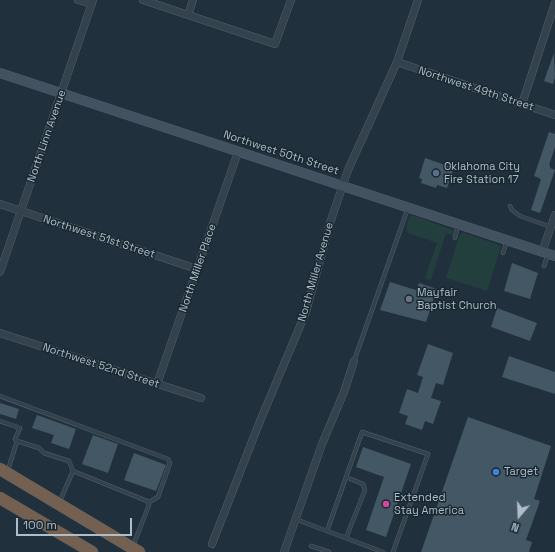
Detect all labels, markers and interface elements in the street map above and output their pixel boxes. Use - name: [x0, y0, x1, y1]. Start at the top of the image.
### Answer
- street label: Northwest 49th Street: [417, 64, 535, 114]
- street label: North Linn Avenue: [25, 88, 69, 184]
- street label: Northwest 50th Street: [222, 128, 340, 178]
- place label: Oklahoma City Fire Station 17: [444, 160, 520, 186]
- marker: Oklahoma City Fire Station 17: [431, 168, 441, 178]
- street label: Northwest 51st Street: [41, 213, 157, 261]
- street label: North Miller Avenue: [295, 221, 337, 323]
- street label: North Miller Place: [177, 222, 219, 314]
- place label: Mayfair Baptist Church: [417, 286, 496, 312]
- marker: Mayfair Baptist Church: [404, 294, 414, 304]
- street label: Northwest 52nd Street: [41, 341, 161, 391]
- place label: Target: [504, 465, 538, 479]
- marker: Target: [491, 467, 501, 477]
- place label: Extended Stay America: [394, 491, 464, 517]
- north arrow: [499, 496, 539, 536]
- marker: Extended Stay America: [381, 499, 391, 509]
- scale bar: [18, 510, 134, 536]
- text: 100 m: [23, 517, 57, 533]
- text: N: [509, 520, 521, 535]

